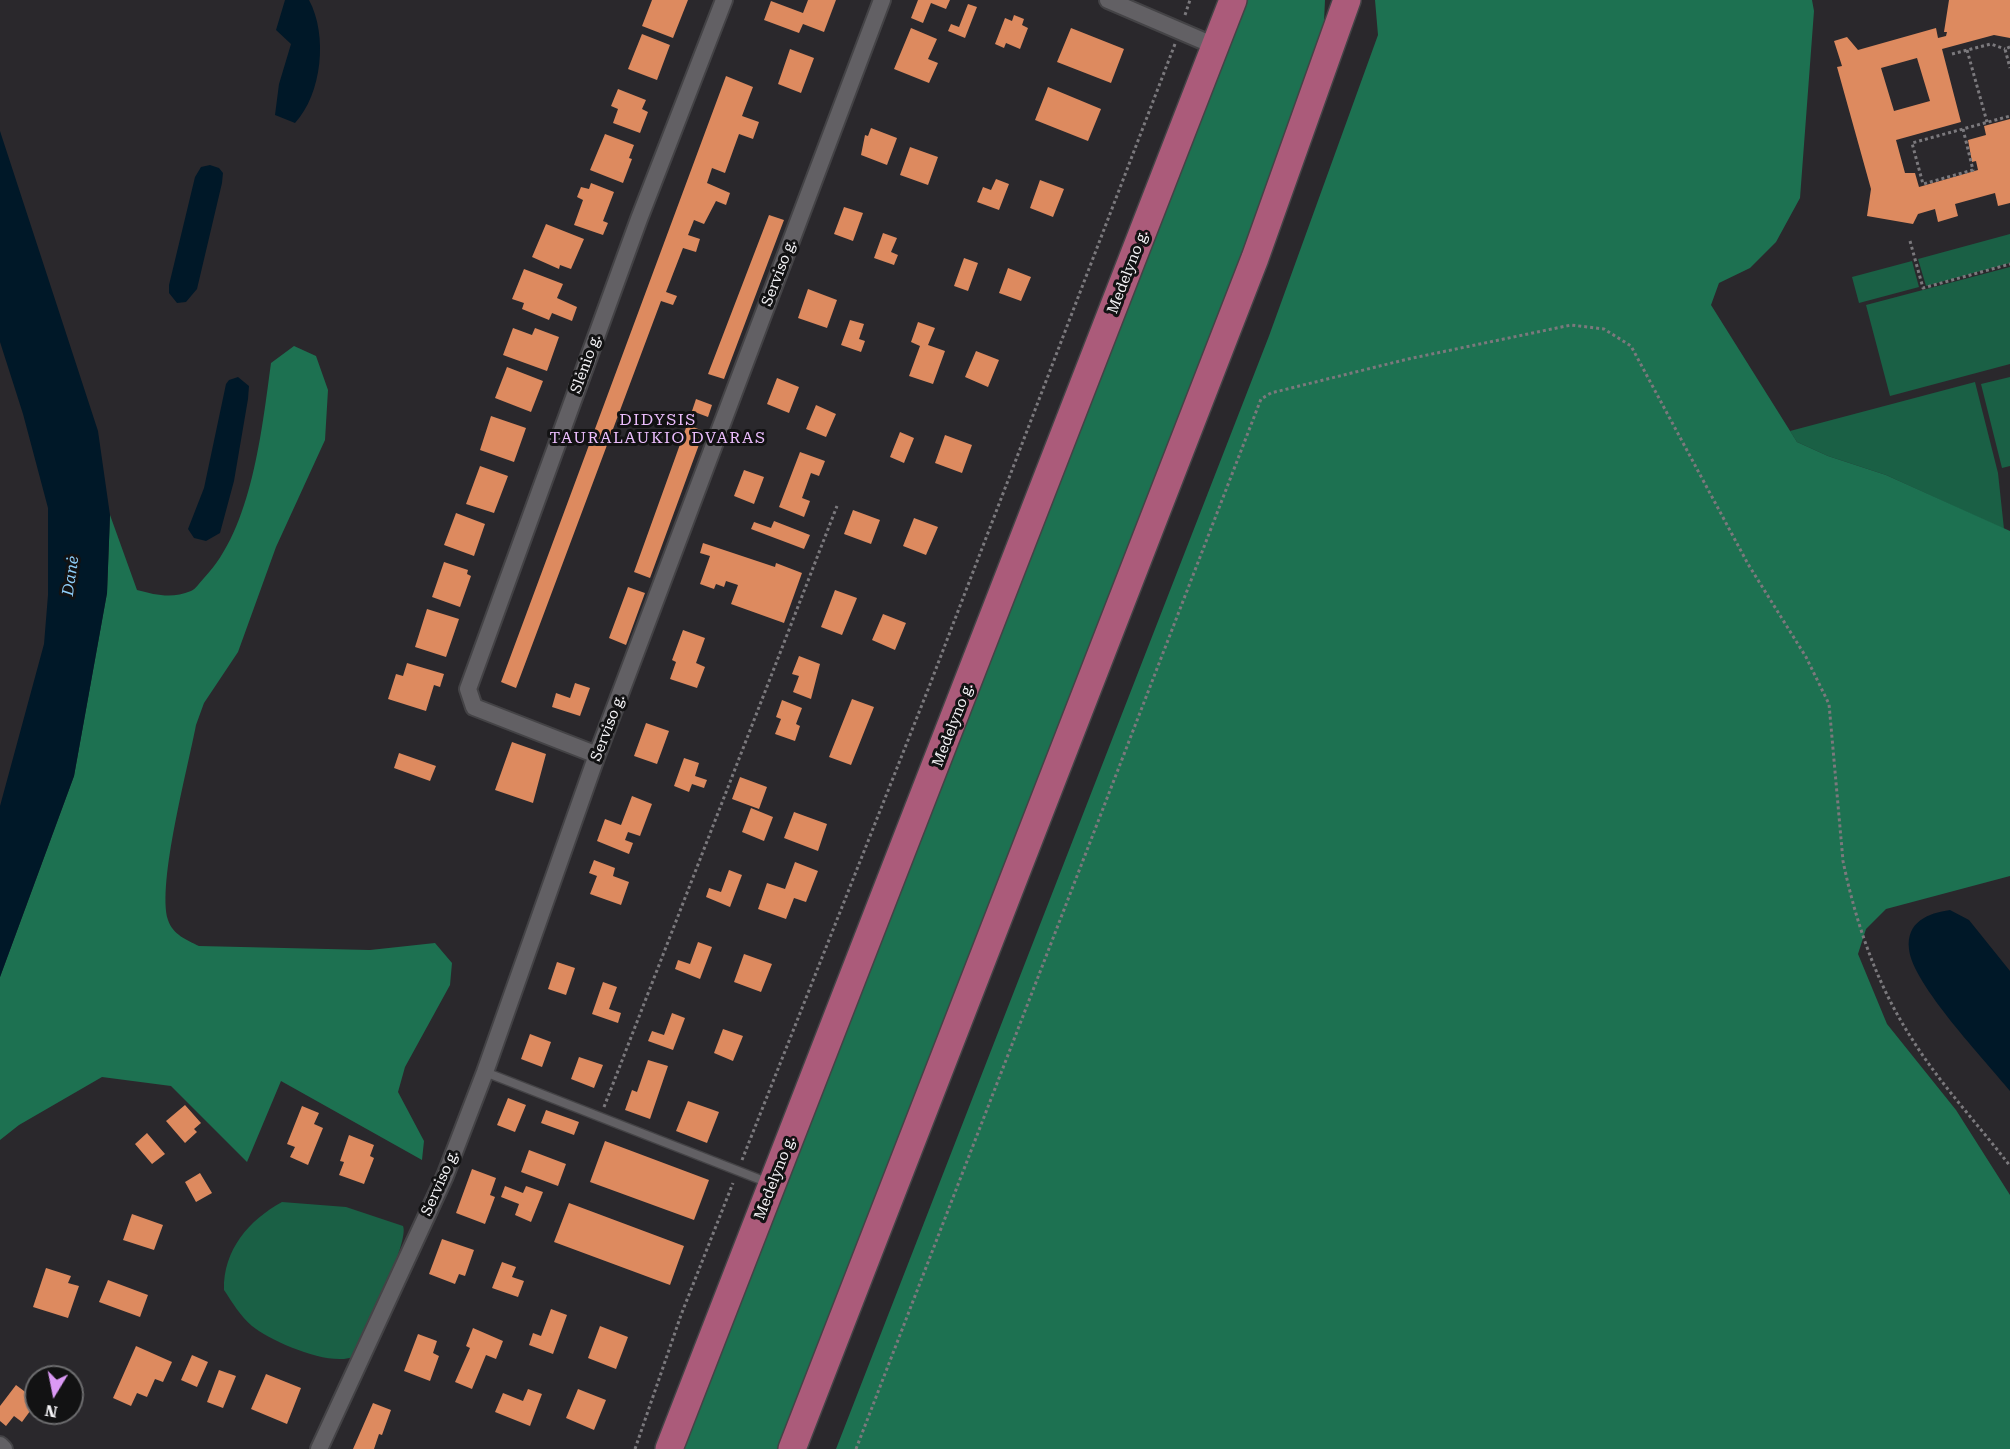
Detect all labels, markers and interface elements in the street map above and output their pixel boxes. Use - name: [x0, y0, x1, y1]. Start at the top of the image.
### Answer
- street label: Medelyno g.: [1104, 228, 1152, 316]
- street label: Serviso g.: [758, 237, 800, 309]
- street label: Slėnio g.: [567, 332, 605, 396]
- district label: DIDYSIS TAURALAUKIO DVARAS: [549, 410, 767, 448]
- water label: Danė: [59, 555, 83, 597]
- street label: Medelyno g.: [929, 681, 977, 769]
- street label: Serviso g.: [587, 692, 629, 764]
- street label: Medelyno g.: [751, 1134, 799, 1222]
- street label: Serviso g.: [418, 1147, 462, 1219]
- north arrow: [24, 1365, 84, 1425]
- text: N: [43, 1401, 59, 1422]

